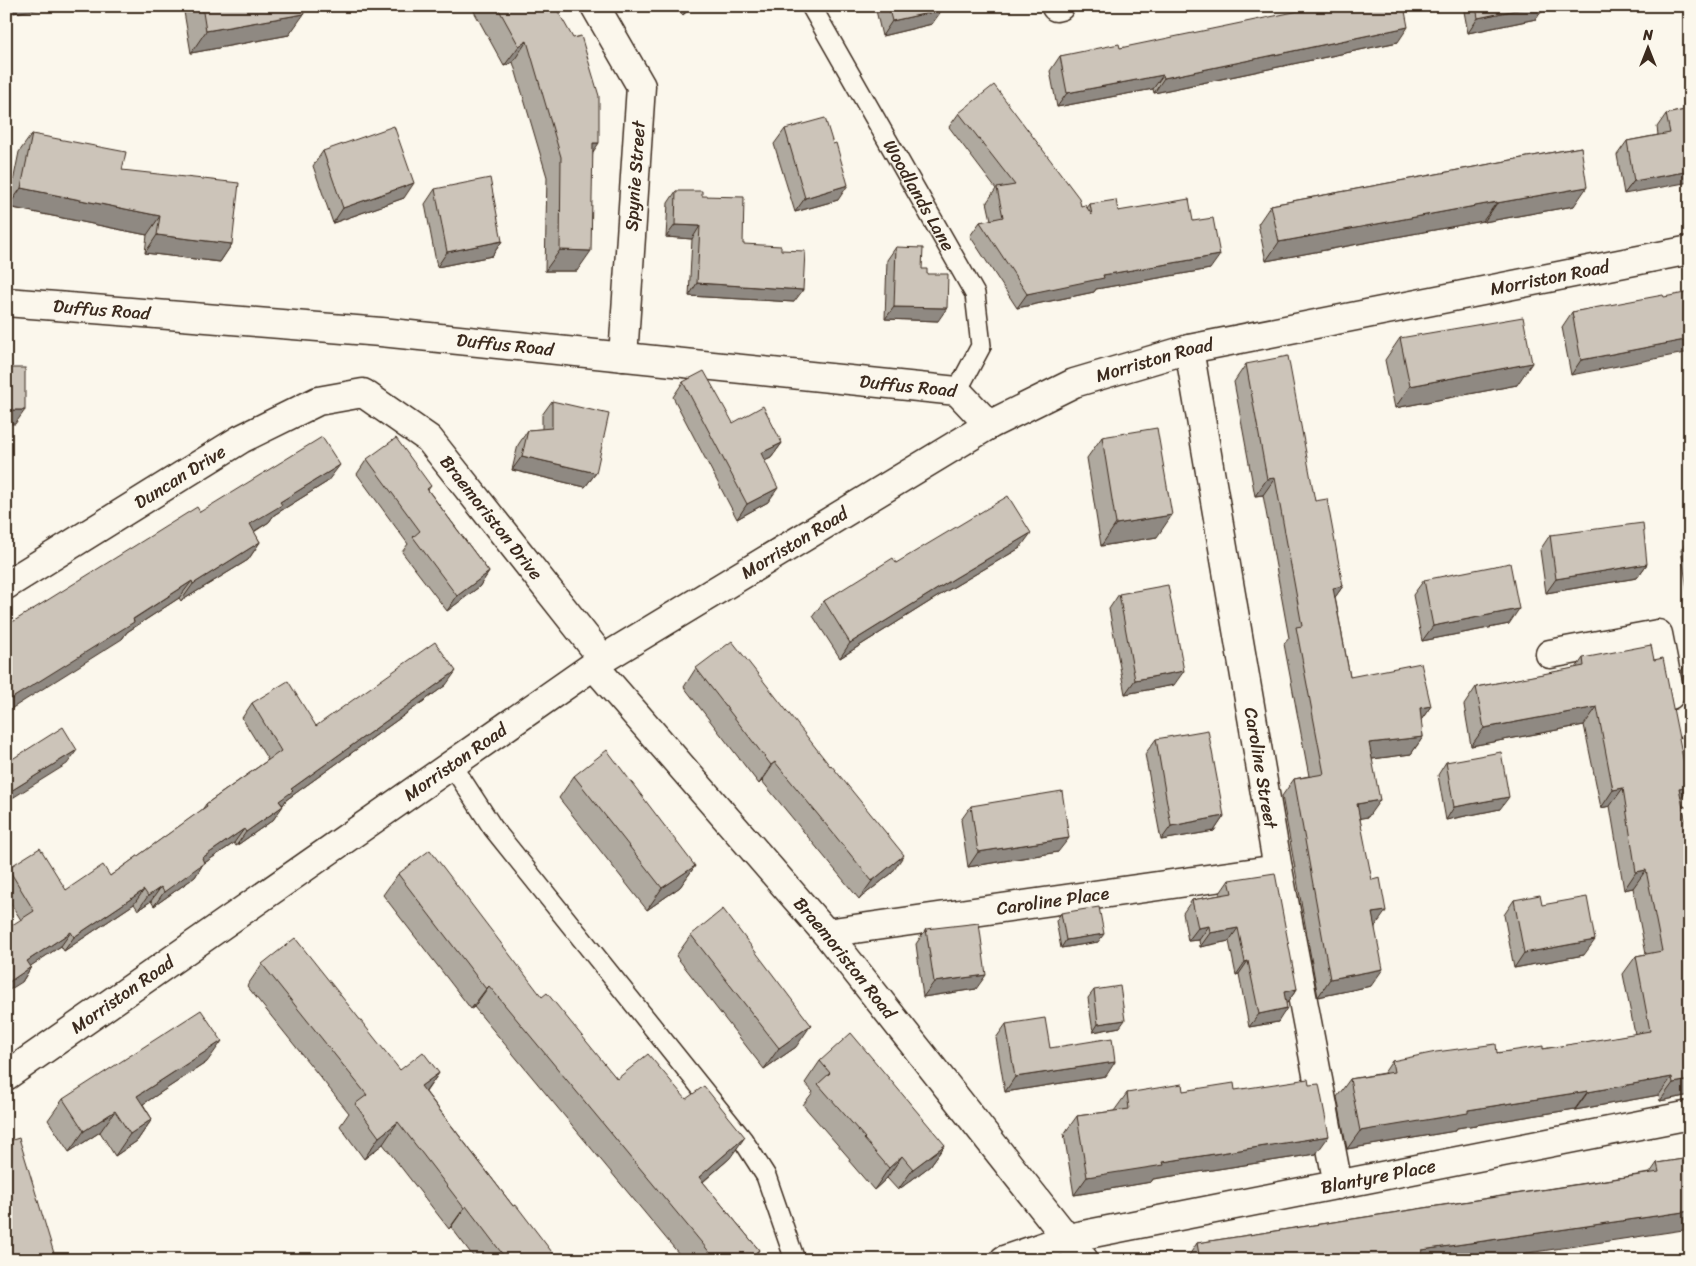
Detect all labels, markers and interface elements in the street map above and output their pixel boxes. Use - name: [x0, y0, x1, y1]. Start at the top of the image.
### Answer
- north arrow: [1624, 22, 1674, 72]
- text: N: [1642, 23, 1653, 48]
- street label: Spynie Street: [615, 119, 655, 232]
- street label: Woodlands Lane: [874, 133, 964, 257]
- street label: Morriston Road: [1487, 250, 1614, 305]
- street label: Duffus Road: [52, 290, 153, 330]
- street label: Duffus Road: [455, 324, 557, 366]
- street label: Morriston Road: [1092, 328, 1217, 392]
- street label: Duffus Road: [858, 365, 960, 407]
- street label: Duncan Drive: [128, 436, 232, 518]
- street label: Braemoriston Drive: [431, 448, 551, 588]
- street label: Morriston Road: [734, 497, 856, 588]
- street label: Caroline Street: [1235, 705, 1287, 832]
- street label: Morriston Road: [397, 714, 515, 810]
- street label: Caroline Place: [994, 877, 1111, 925]
- street label: Braemoriston Road: [785, 889, 905, 1028]
- street label: Morriston Road: [64, 946, 182, 1042]
- street label: Blantyre Place: [1318, 1150, 1439, 1204]

